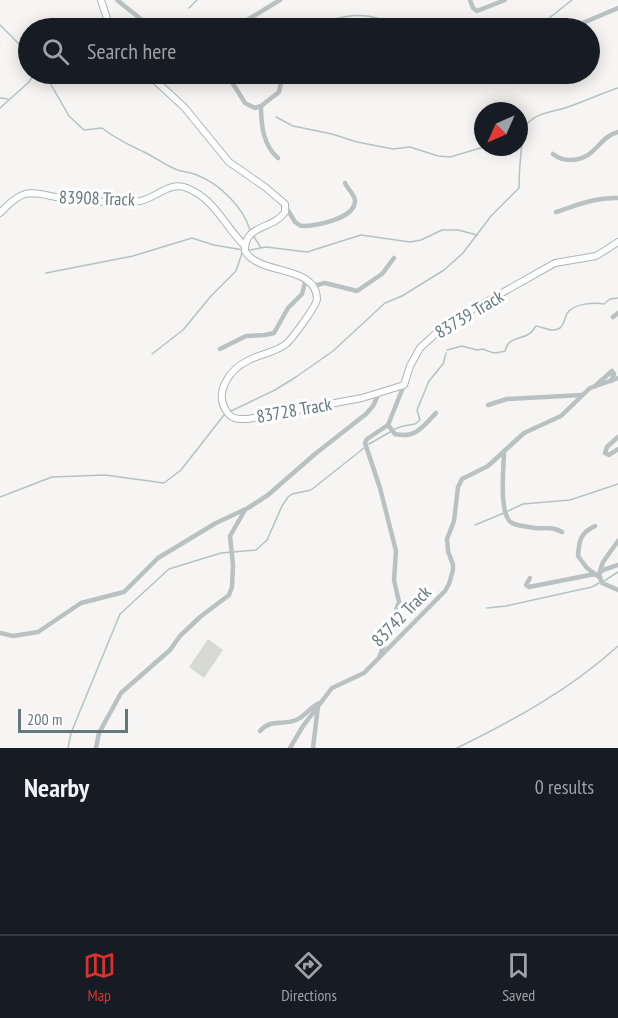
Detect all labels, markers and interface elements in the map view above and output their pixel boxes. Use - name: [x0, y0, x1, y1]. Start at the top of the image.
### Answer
- search box: [18, 18, 600, 84]
- icon: search: [39, 35, 72, 68]
- text: Search here: [87, 37, 176, 65]
- north arrow: [474, 102, 528, 156]
- street label: 83908 Track: [59, 185, 135, 211]
- street label: 83739 Track: [431, 285, 507, 343]
- street label: 83728 Track: [255, 392, 333, 428]
- street label: 83742 Track: [366, 581, 436, 651]
- scale bar: [18, 706, 128, 734]
- text: 200 m: [27, 709, 62, 729]
- text: Nearby: [24, 771, 89, 804]
- text: 0 results: [535, 774, 594, 800]
- tab: Map: [83, 949, 116, 1005]
- tab: Directions: [281, 949, 337, 1005]
- tab: Saved: [502, 949, 535, 1005]

